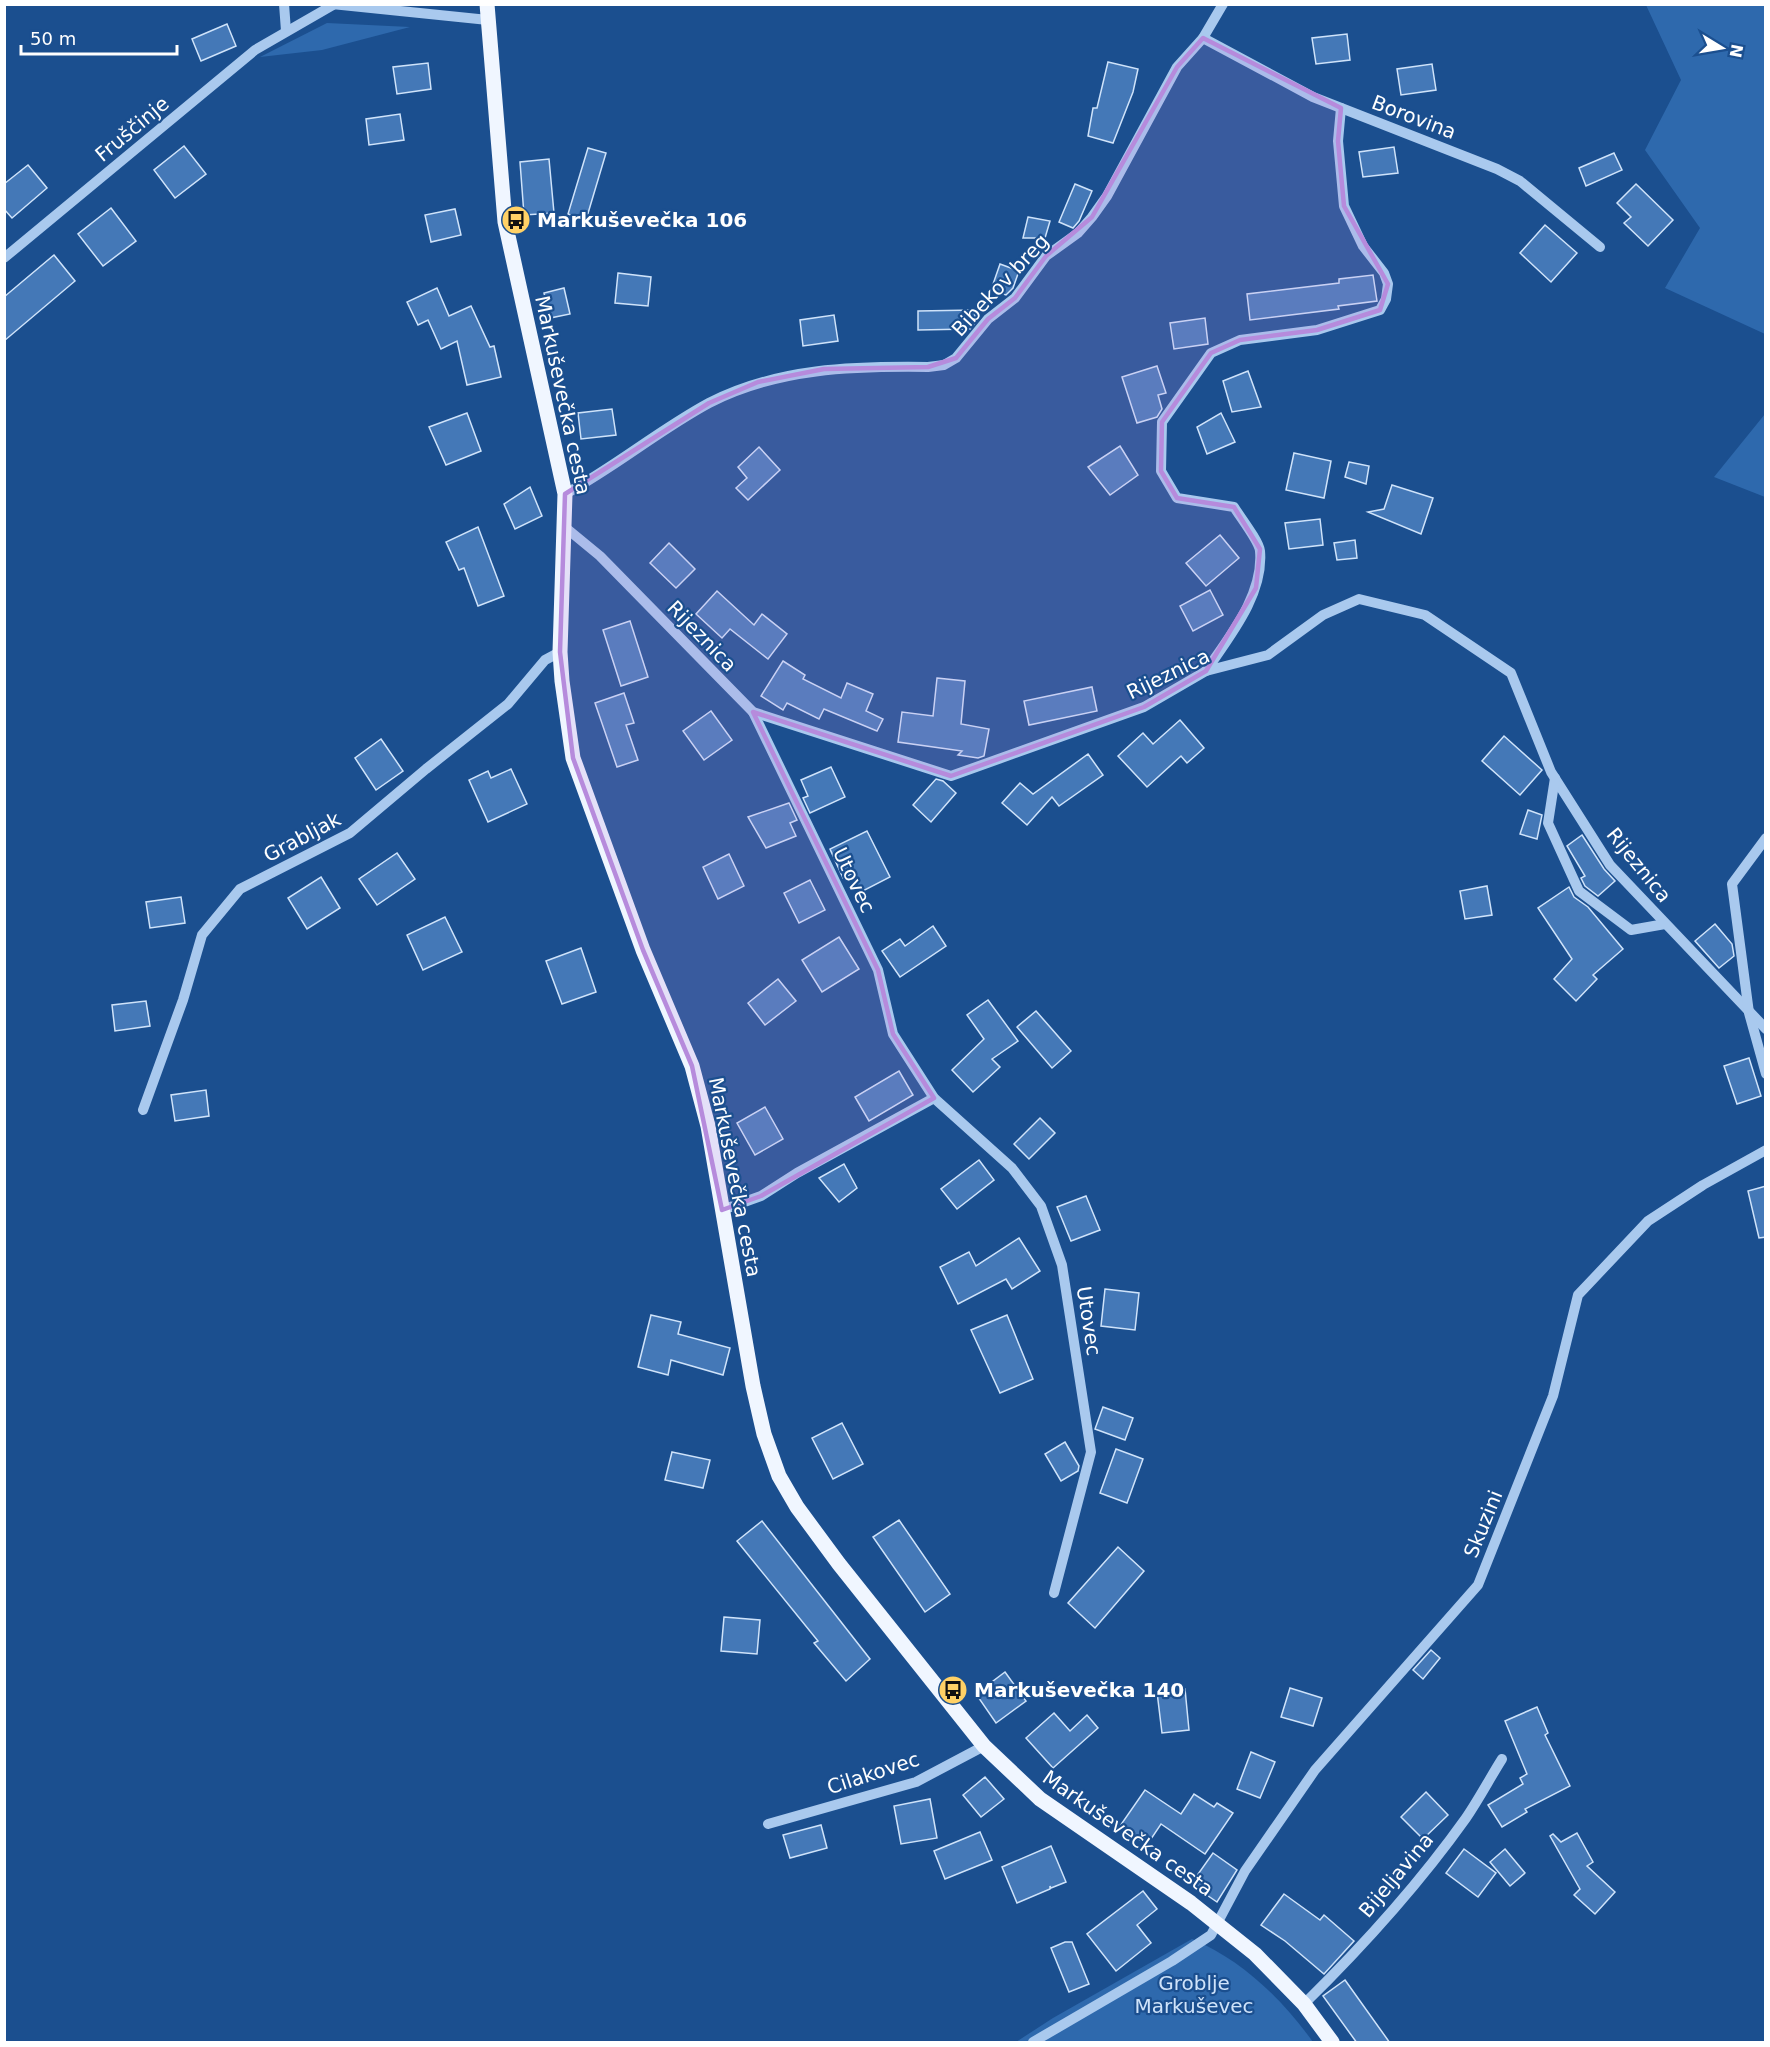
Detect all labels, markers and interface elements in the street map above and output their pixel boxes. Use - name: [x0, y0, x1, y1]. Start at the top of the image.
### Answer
- scale bar: [21, 18, 177, 56]
- north arrow: [1692, 18, 1752, 78]
- text: 50 m: [30, 28, 76, 49]
- text: N: [1726, 42, 1747, 59]
- street label: Borovina: [1368, 90, 1460, 144]
- street label: Fruščinje: [90, 91, 174, 167]
- bus stop icon: Markuševečka 106: [500, 204, 532, 236]
- place label: Markuševečka 106: [537, 208, 747, 232]
- street label: Bibekov breg: [947, 229, 1053, 341]
- street label: Markuševečka cesta: [530, 293, 596, 497]
- street label: Rijeznica: [662, 596, 742, 676]
- street label: Rijeznica: [1123, 644, 1213, 704]
- street label: Grabljak: [259, 807, 345, 867]
- street label: Rijeznica: [1602, 823, 1676, 907]
- street label: Utovec: [828, 843, 880, 917]
- street label: Markuševečka cesta: [704, 1075, 766, 1279]
- street label: Utovec: [1072, 1285, 1106, 1357]
- street label: Skuzini: [1459, 1487, 1507, 1561]
- bus stop icon: Markuševečka 140: [937, 1674, 969, 1706]
- place label: Markuševečka 140: [974, 1678, 1184, 1702]
- street label: Cilakovec: [824, 1747, 922, 1799]
- street label: Markuševečka cesta: [1038, 1765, 1218, 1901]
- street label: Bijeljavina: [1354, 1828, 1438, 1922]
- park label: Groblje Markuševec: [1134, 1971, 1254, 2018]

